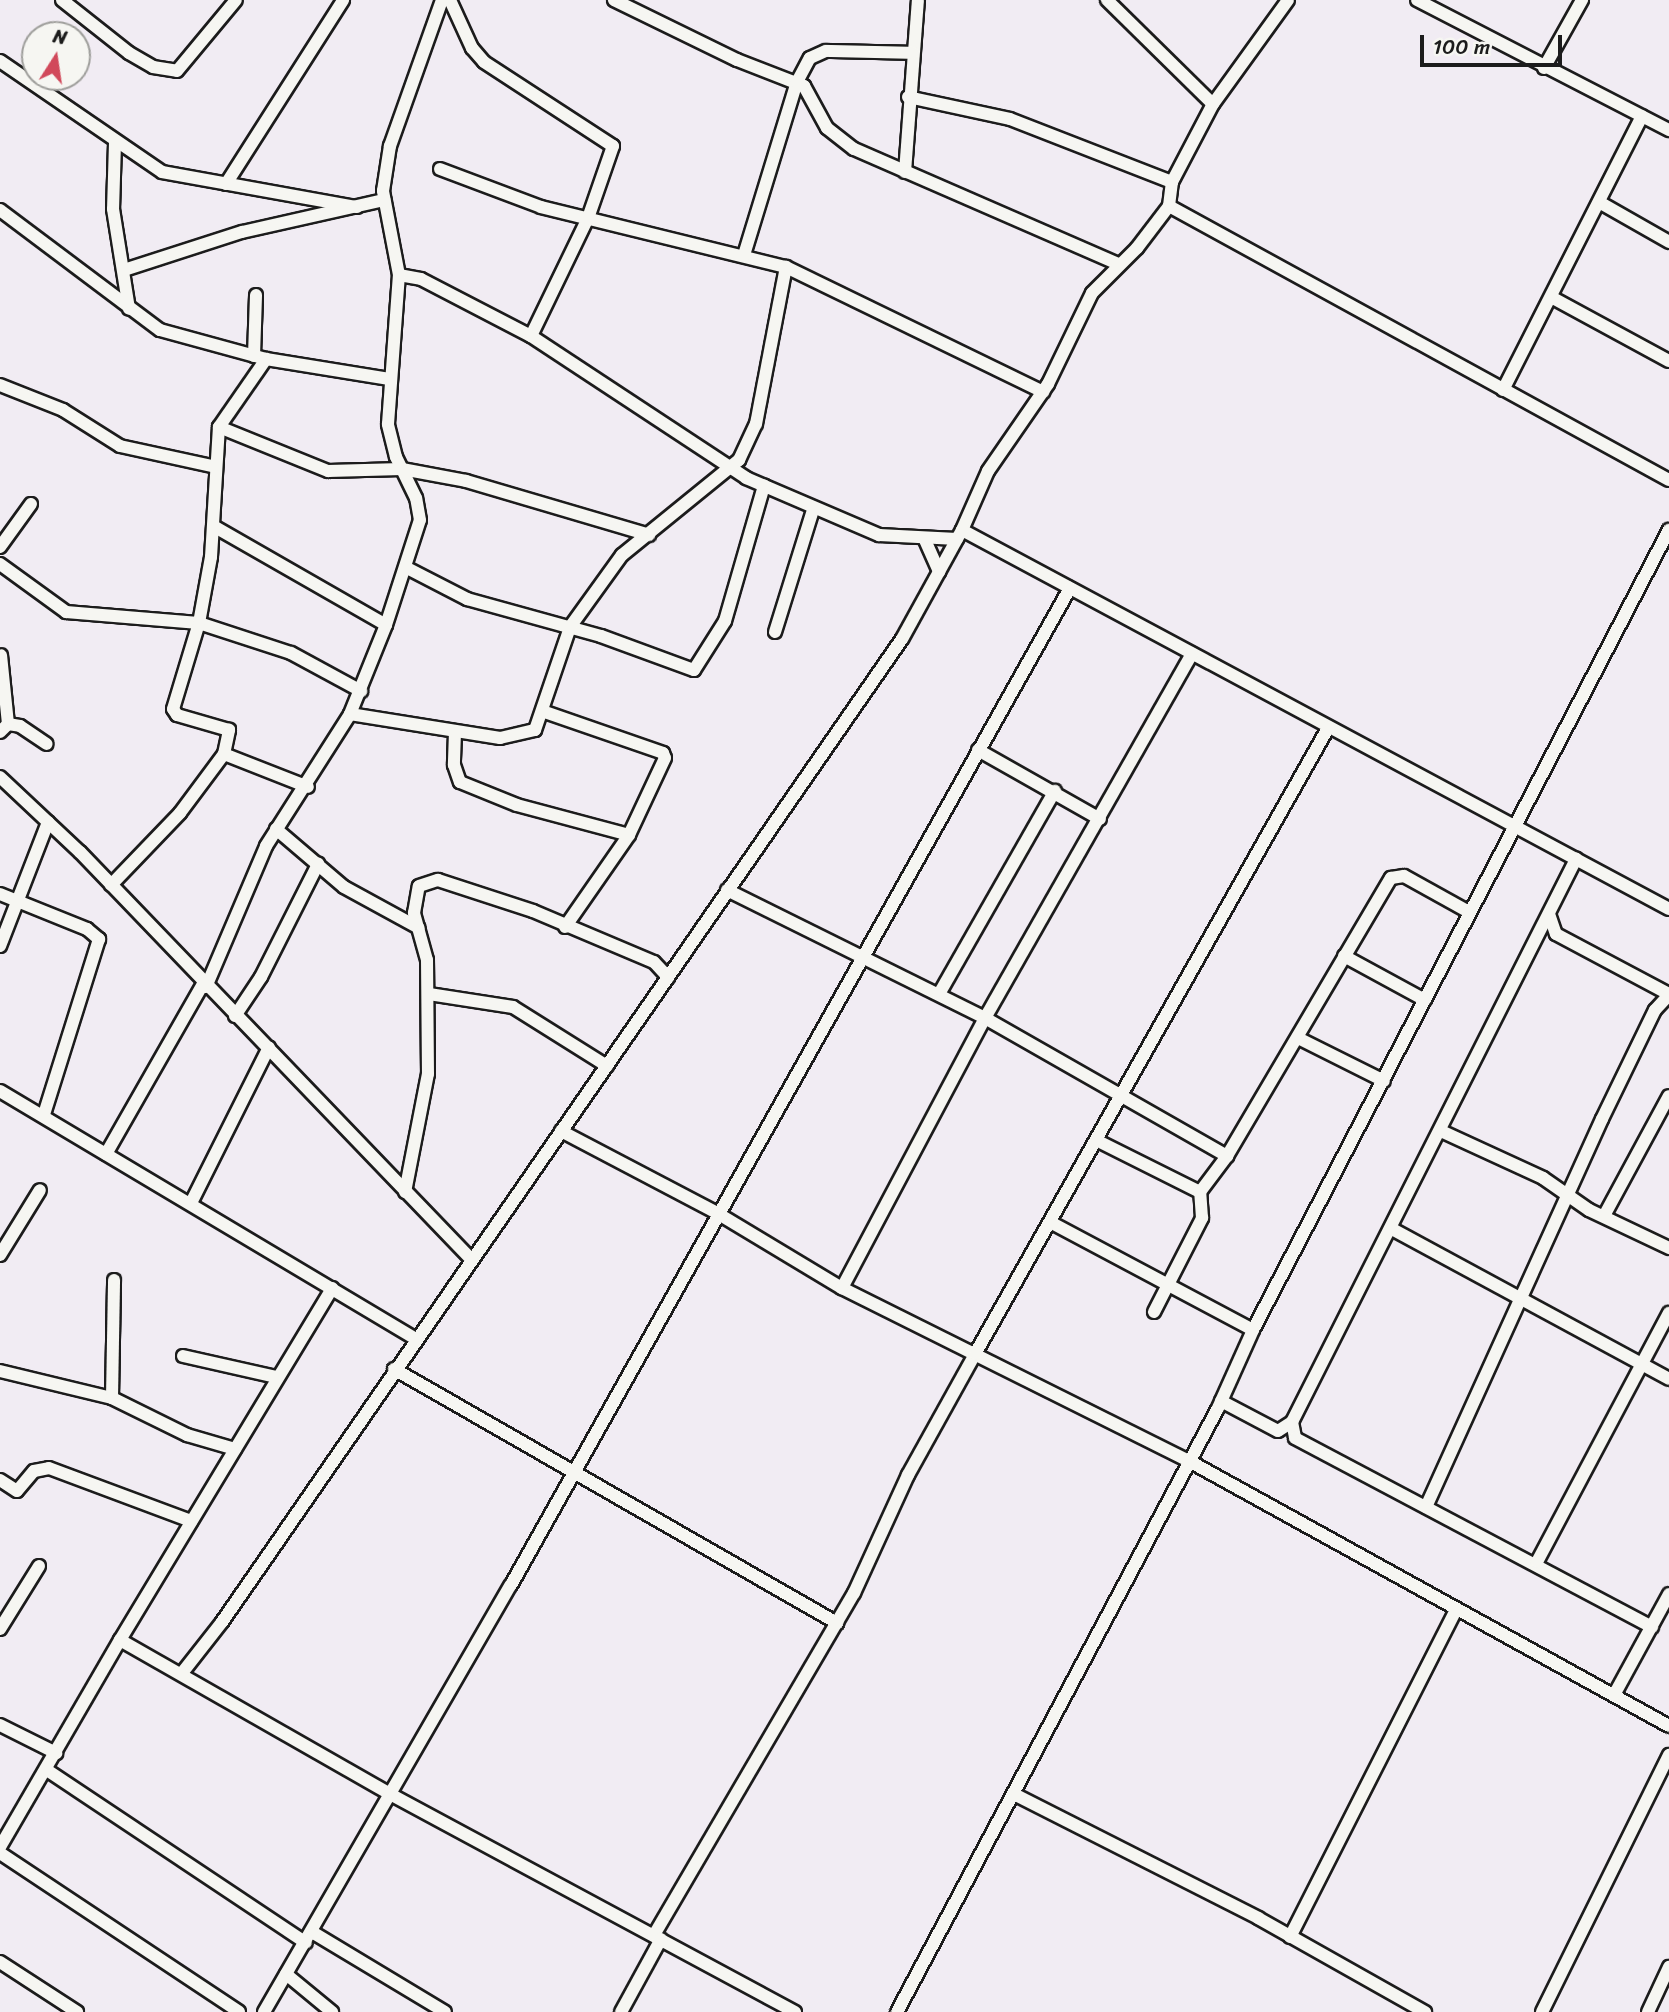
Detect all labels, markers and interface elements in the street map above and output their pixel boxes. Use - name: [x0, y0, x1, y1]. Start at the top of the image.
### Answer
- text: N: [50, 19, 70, 54]
- north arrow: [21, 21, 91, 91]
- scale bar: [1424, 21, 1566, 65]
- text: 100 m: [1433, 28, 1490, 66]

